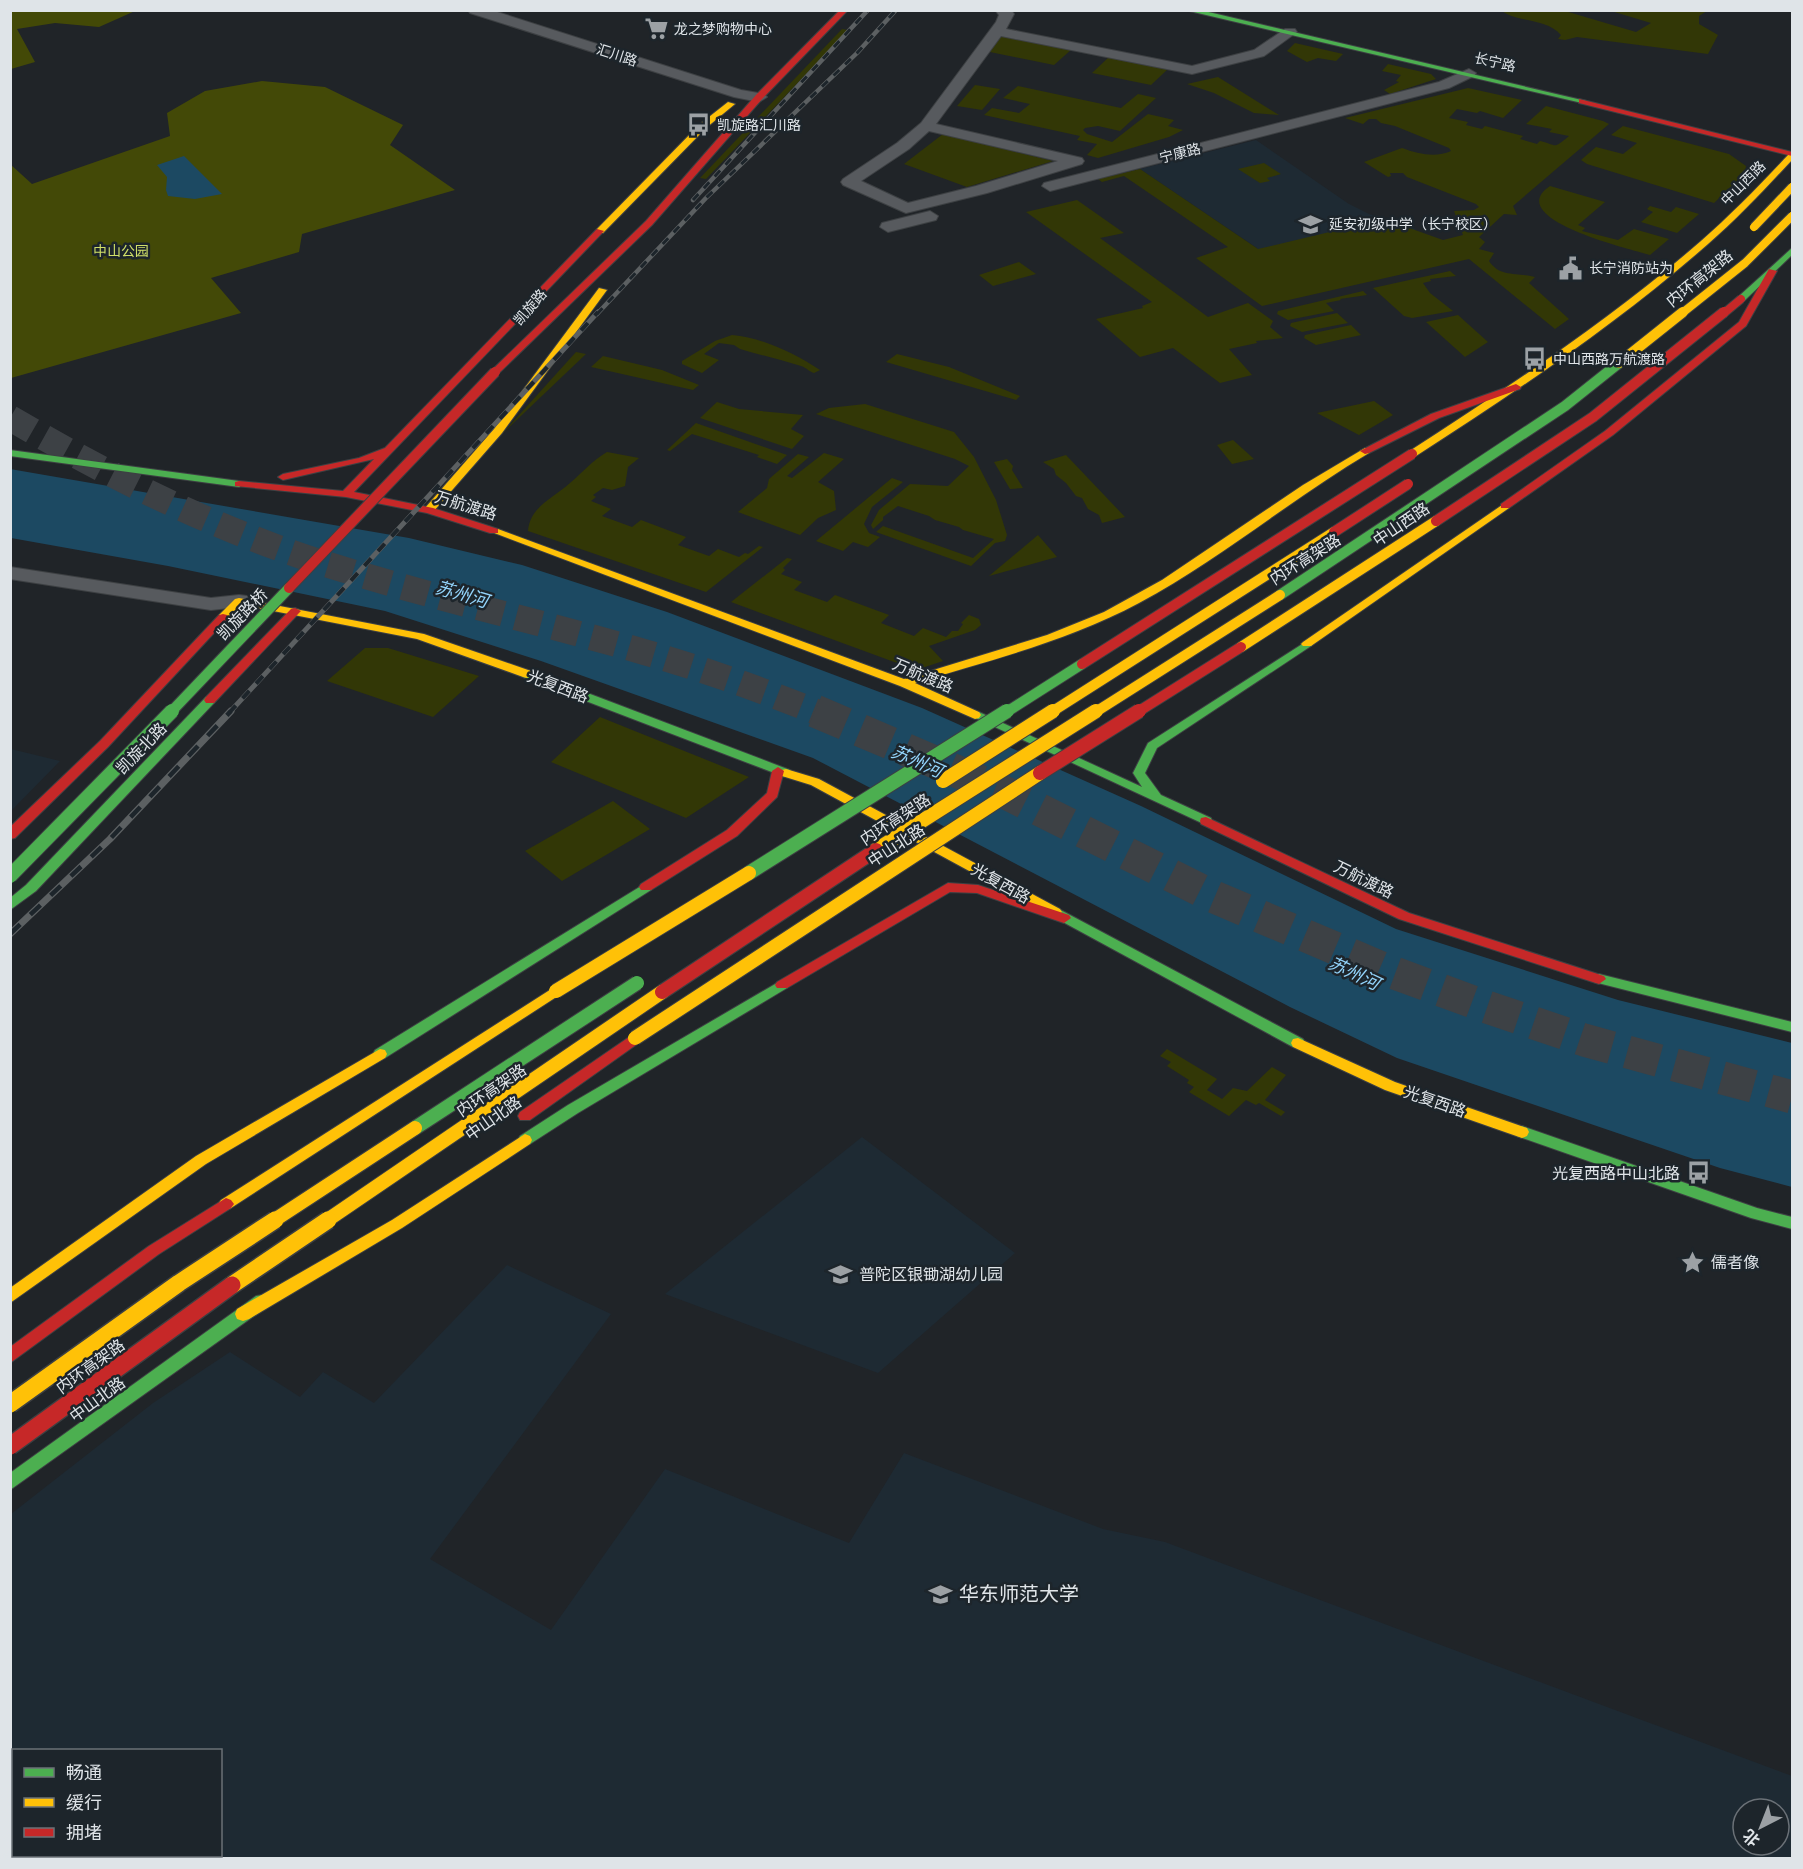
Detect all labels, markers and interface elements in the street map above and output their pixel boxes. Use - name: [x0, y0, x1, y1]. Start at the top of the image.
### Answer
- supermarket icon: 龙之梦购物中心: [643, 16, 669, 42]
- place label: 龙之梦购物中心: [674, 20, 772, 38]
- street label: 汇川路: [594, 40, 640, 70]
- street label: 长宁路: [1473, 49, 1517, 75]
- bus stop icon: 凯旋路汇川路: [686, 112, 712, 138]
- place label: 凯旋路汇川路: [717, 116, 801, 134]
- street label: 宁康路: [1157, 139, 1203, 167]
- street label: 中山西路: [1717, 157, 1769, 209]
- school or university icon: 延安初级中学（长宁校区）: [1298, 211, 1324, 237]
- place label: 延安初级中学（长宁校区）: [1329, 215, 1497, 233]
- park label: 中山公园: [93, 242, 149, 260]
- street label: 内环高架路: [1662, 245, 1736, 311]
- public building icon: 长宁消防站为: [1558, 255, 1584, 281]
- place label: 长宁消防站为: [1589, 259, 1673, 277]
- street label: 凯旋路: [509, 285, 551, 329]
- bus stop icon: 中山西路万航渡路: [1522, 346, 1548, 372]
- place label: 中山西路万航渡路: [1553, 350, 1665, 368]
- street label: 万航渡路: [432, 486, 500, 524]
- street label: 中山西路: [1369, 498, 1433, 550]
- street label: 内环高架路: [1266, 529, 1344, 589]
- water label: 苏州河: [433, 576, 494, 613]
- street label: 凯旋路桥: [213, 584, 271, 644]
- street label: 万航渡路: [890, 653, 956, 697]
- street label: 光复西路: [525, 665, 591, 707]
- street label: 凯旋北路: [112, 718, 170, 778]
- water label: 苏州河: [888, 740, 949, 784]
- street label: 内环高架路: [856, 789, 934, 849]
- street label: 中山北路: [864, 819, 928, 871]
- street label: 万航渡路: [1331, 856, 1397, 902]
- street label: 光复西路: [968, 859, 1034, 907]
- water label: 苏州河: [1325, 951, 1386, 996]
- street label: 内环高架路: [452, 1059, 530, 1121]
- street label: 光复西路: [1401, 1081, 1469, 1121]
- street label: 中山北路: [461, 1091, 525, 1145]
- bus stop icon: 光复西路中山北路: [1685, 1160, 1711, 1186]
- place label: 光复西路中山北路: [1552, 1163, 1680, 1183]
- place icon: 儒者像: [1680, 1249, 1706, 1275]
- place label: 儒者像: [1711, 1252, 1759, 1272]
- school or university icon: 普陀区银锄湖幼儿园: [828, 1261, 854, 1287]
- place label: 普陀区银锄湖幼儿园: [859, 1264, 1003, 1284]
- street label: 内环高架路: [52, 1334, 128, 1398]
- street label: 中山北路: [65, 1372, 129, 1426]
- school or university icon: 华东师范大学: [928, 1581, 954, 1607]
- place label: 华东师范大学: [959, 1581, 1079, 1607]
- legend: [12, 1749, 222, 1857]
- text: 畅通: [66, 1761, 102, 1784]
- text: 缓行: [66, 1791, 102, 1814]
- north arrow: [1731, 1797, 1791, 1857]
- text: 拥堵: [66, 1821, 102, 1844]
- text: 北: [1738, 1825, 1764, 1851]

